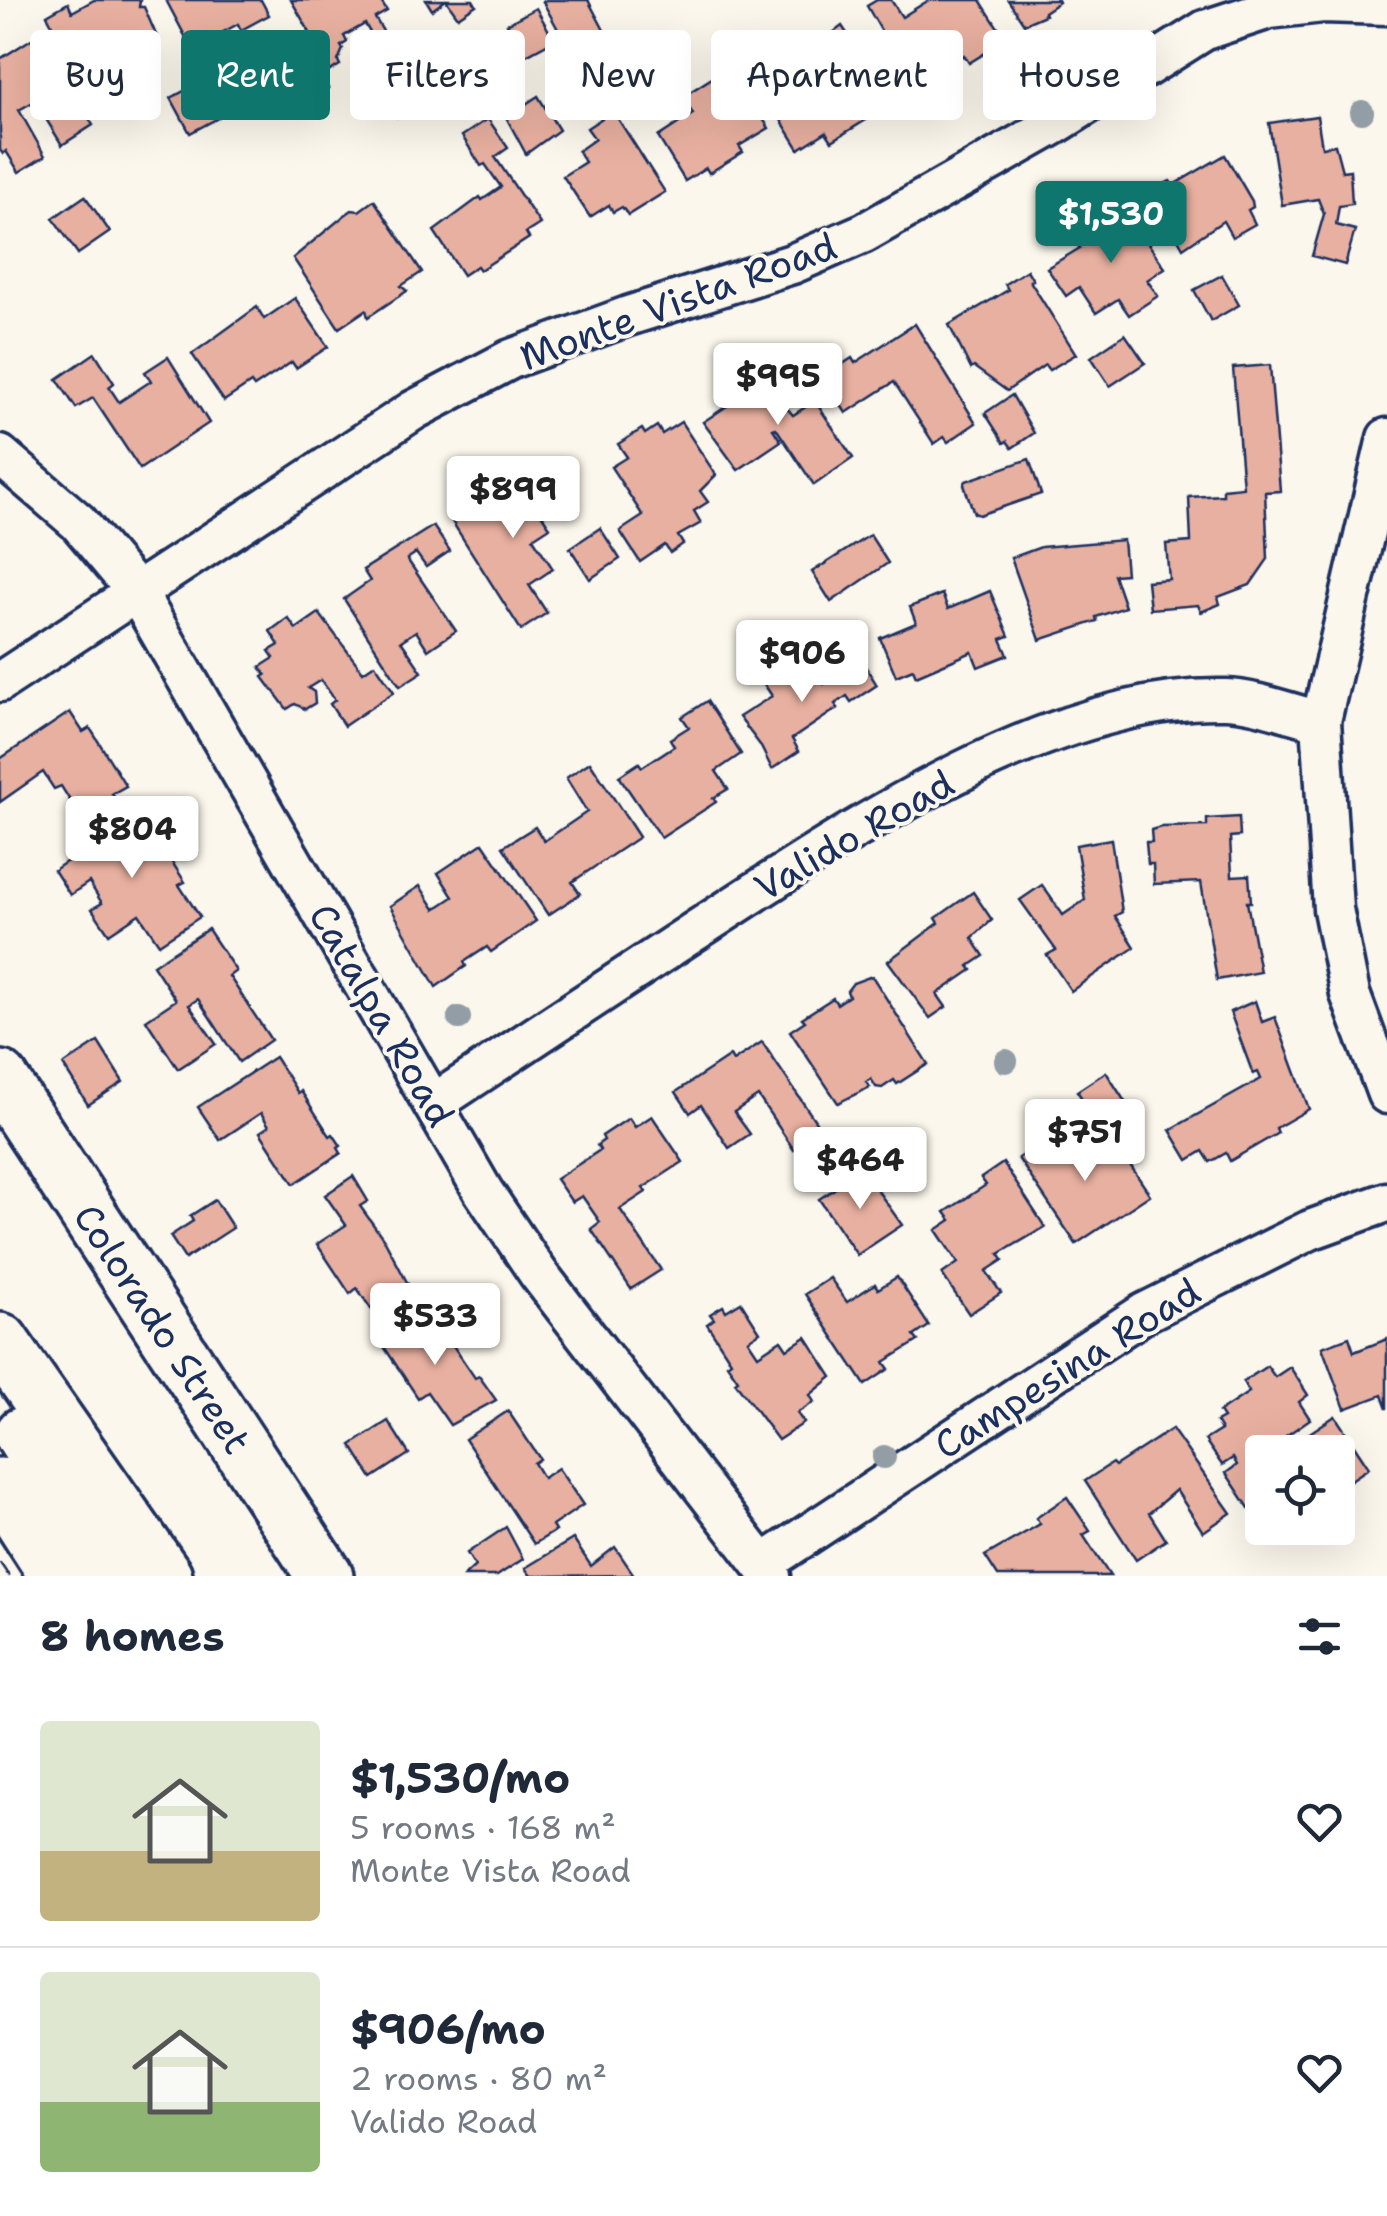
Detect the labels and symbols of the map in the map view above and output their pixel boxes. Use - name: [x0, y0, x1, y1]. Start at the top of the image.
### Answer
- pin: $1,530: [1030, 181, 1192, 266]
- street label: Monte Vista Road: [513, 220, 843, 382]
- pin: $995: [719, 343, 837, 428]
- pin: $899: [454, 456, 572, 541]
- pin: $906: [743, 620, 861, 705]
- street label: Valido Road: [745, 757, 963, 913]
- pin: $804: [73, 796, 191, 881]
- street label: Catalpa Road: [297, 894, 467, 1136]
- pin: $751: [1026, 1099, 1144, 1184]
- pin: $464: [801, 1127, 919, 1212]
- street label: Colorado Street: [63, 1194, 264, 1463]
- street label: Campesina Road: [924, 1266, 1210, 1470]
- pin: $533: [376, 1283, 494, 1368]

